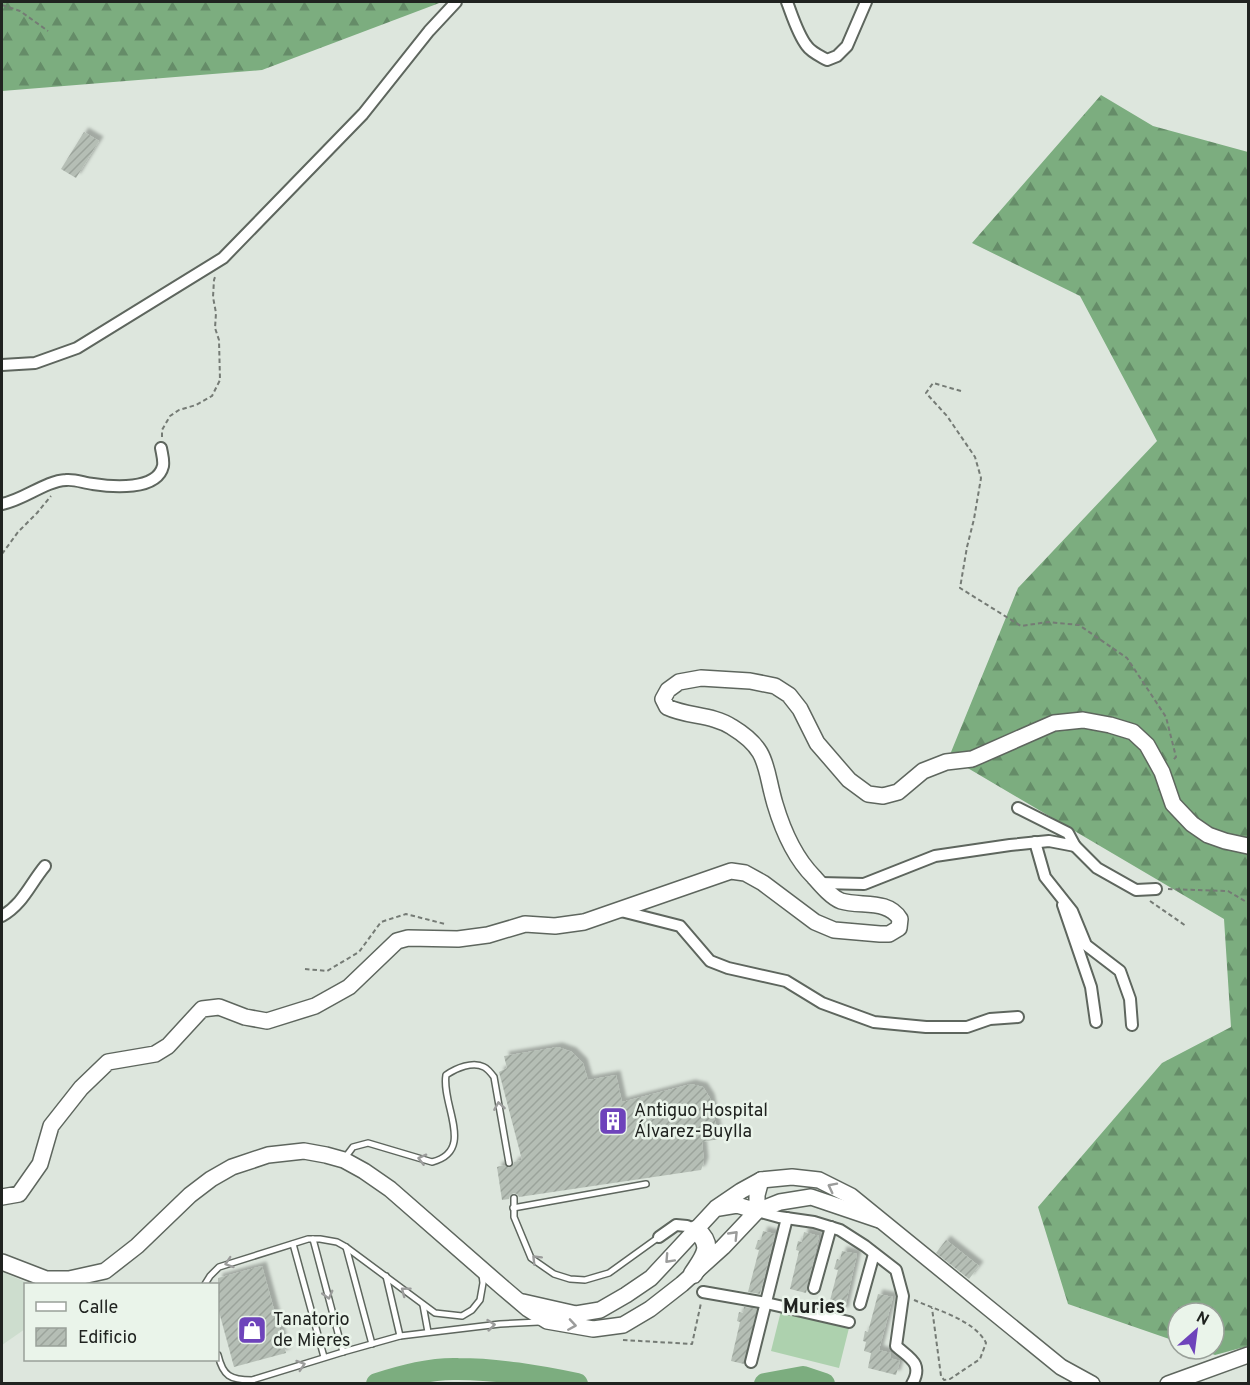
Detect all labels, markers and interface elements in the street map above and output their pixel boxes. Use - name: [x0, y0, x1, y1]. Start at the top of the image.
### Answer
- place label: Antiguo Hospital Álvarez-Buylla: [634, 1100, 768, 1144]
- one-way arrow: [493, 1101, 506, 1111]
- building icon: Antiguo Hospital Álvarez-Buylla: [597, 1105, 629, 1137]
- one-way arrow: [417, 1154, 427, 1167]
- one-way arrow: [827, 1183, 838, 1194]
- one-way arrow: [727, 1232, 738, 1242]
- one-way arrow: [665, 1252, 676, 1262]
- one-way arrow: [532, 1255, 543, 1266]
- one-way arrow: [225, 1256, 235, 1269]
- legend: [24, 1283, 219, 1361]
- one-way arrow: [400, 1287, 411, 1298]
- one-way arrow: [320, 1290, 333, 1300]
- district label: Muries: [783, 1295, 845, 1321]
- text: Calle: [78, 1297, 118, 1320]
- north arrow: [1166, 1301, 1226, 1361]
- text: N: [1192, 1308, 1212, 1331]
- place label: Tanatorio de Mieres: [273, 1309, 350, 1353]
- shop icon: Tanatorio de Mieres: [236, 1314, 268, 1346]
- one-way arrow: [487, 1319, 496, 1332]
- one-way arrow: [567, 1319, 577, 1331]
- text: Edificio: [78, 1327, 137, 1350]
- one-way arrow: [295, 1360, 306, 1372]

